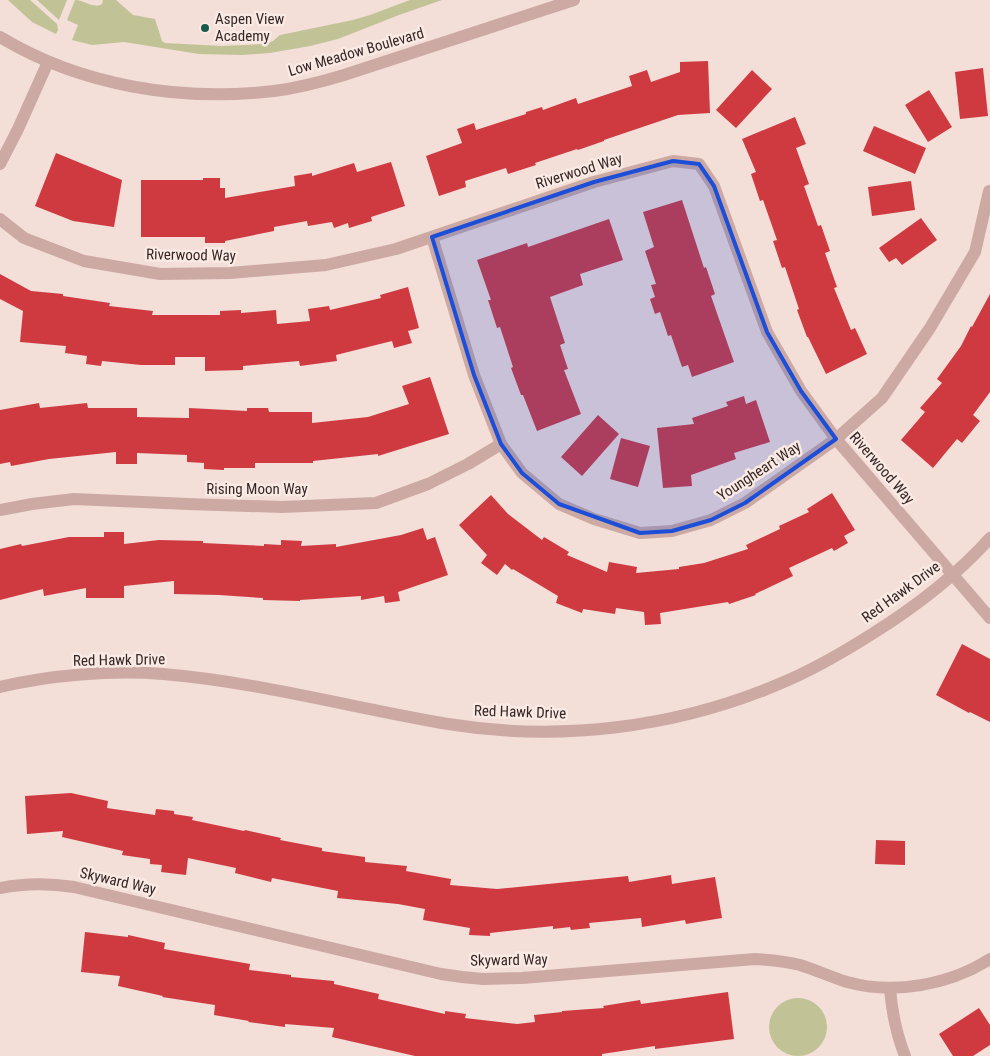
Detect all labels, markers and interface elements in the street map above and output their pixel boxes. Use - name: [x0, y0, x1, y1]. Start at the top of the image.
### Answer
- place label: Aspen View Academy: [215, 10, 285, 45]
- marker: Aspen View Academy: [199, 22, 211, 34]
- street label: Low Meadow Boulevard: [286, 24, 426, 80]
- street label: Riverwood Way: [533, 149, 625, 193]
- street label: Riverwood Way: [146, 245, 236, 265]
- street label: Riverwood Way: [846, 428, 918, 508]
- street label: Youngheart Way: [714, 437, 804, 505]
- street label: Rising Moon Way: [206, 480, 308, 498]
- street label: Red Hawk Drive: [858, 558, 944, 626]
- street label: Red Hawk Drive: [73, 650, 165, 670]
- street label: Red Hawk Drive: [474, 701, 566, 723]
- street label: Skyward Way: [78, 864, 158, 898]
- street label: Skyward Way: [470, 950, 548, 970]

